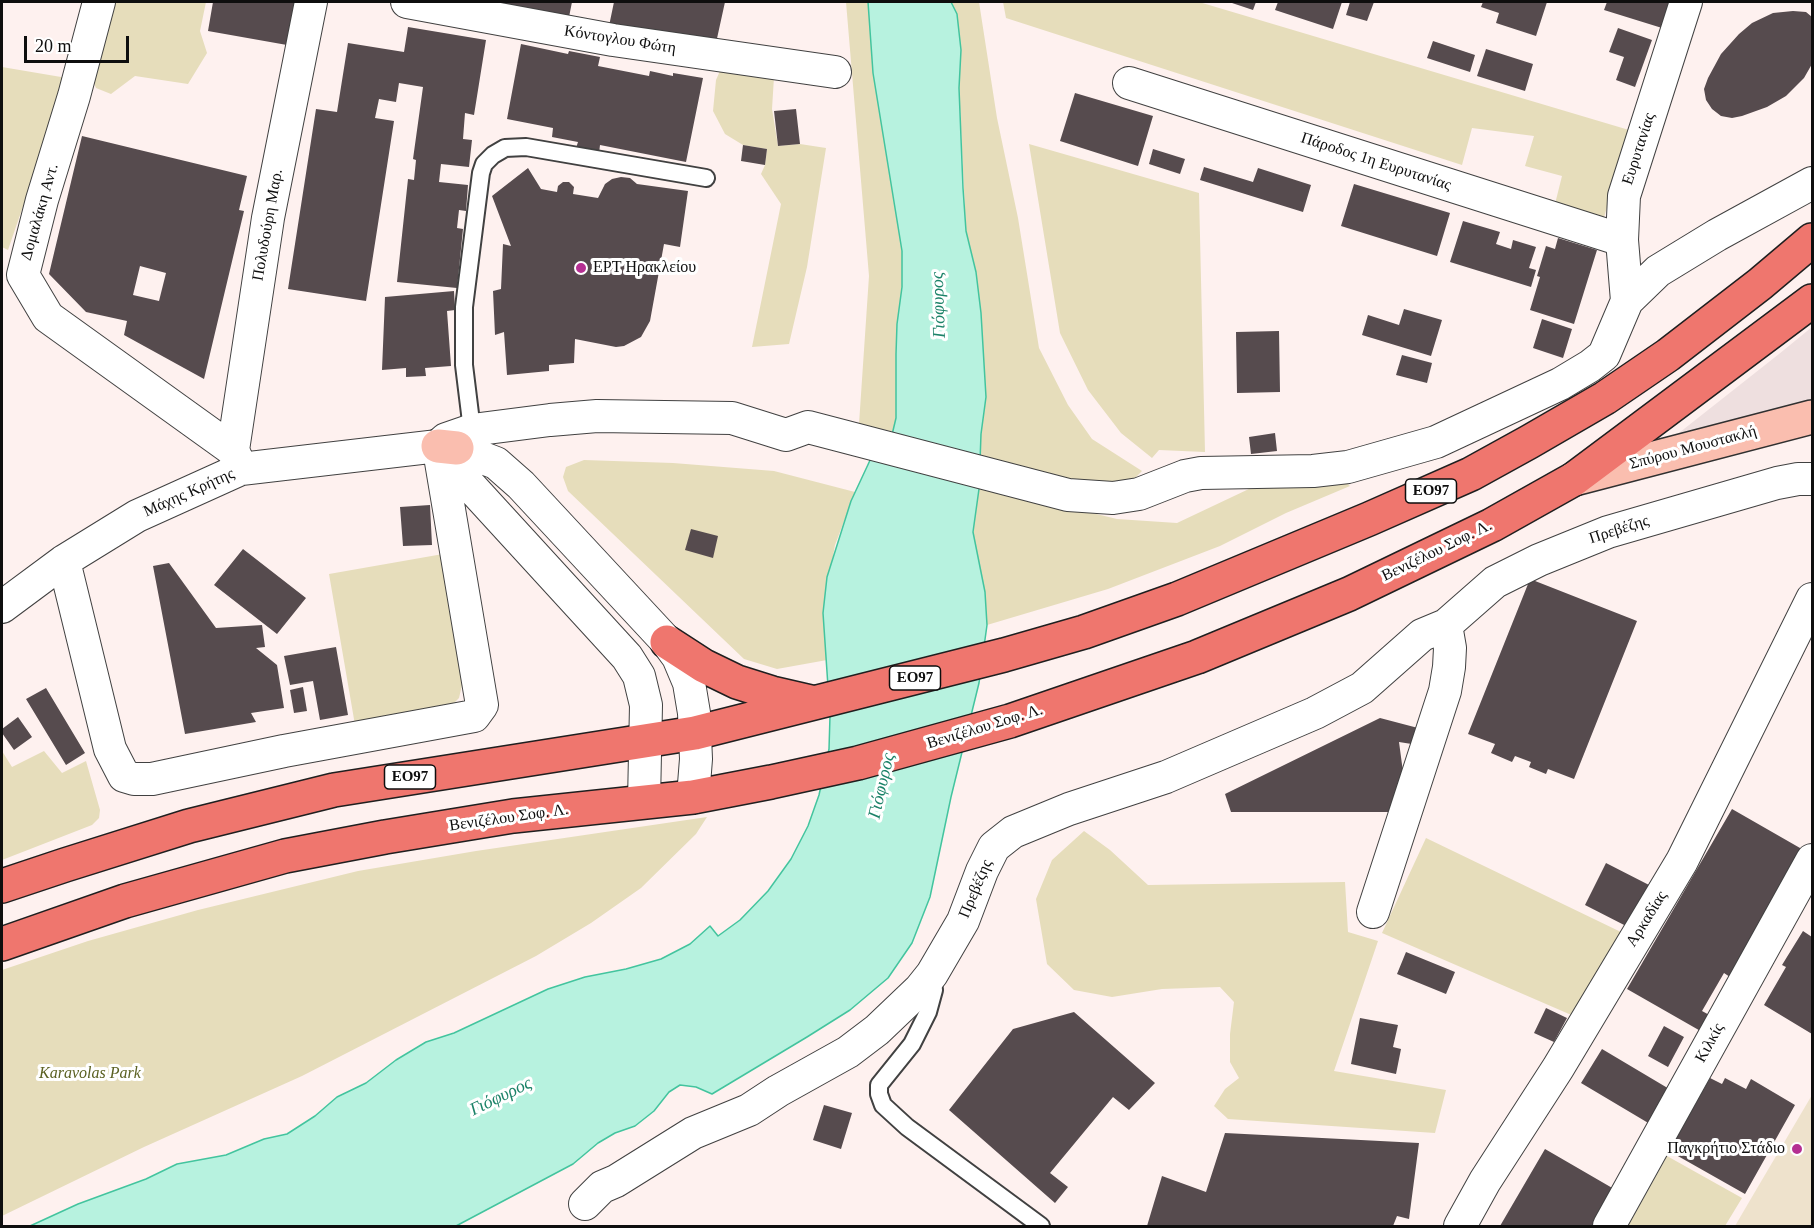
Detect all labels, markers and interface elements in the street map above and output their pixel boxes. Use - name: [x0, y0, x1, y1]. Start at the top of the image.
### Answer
- street label: Κόντογλου Φώτη: [563, 22, 677, 58]
- scale bar: [27, 24, 132, 62]
- text: 20 m: [35, 36, 72, 56]
- street label: Ευρυτανίας: [1618, 111, 1660, 187]
- street label: Πάροδος 1η Ευρυτανίας: [1298, 129, 1454, 195]
- street label: Δομαλάκη Αντ.: [17, 161, 63, 263]
- street label: Πολυδούρη Μαρ.: [249, 168, 287, 282]
- place label: ΕΡΤ Ηρακλείου: [593, 258, 696, 278]
- marker: ΕΡΤ Ηρακλείου: [574, 261, 588, 275]
- water label: Γιόφυρος: [927, 271, 951, 339]
- street label: Σπύρου Μουστακλή: [1627, 422, 1759, 474]
- street label: Μάχης Κρήτης: [141, 464, 237, 522]
- road number: ΕΟ97: [1406, 479, 1456, 503]
- street label: Πρεβέζης: [1587, 511, 1651, 549]
- street label: Βενιζέλου Σοφ. Λ.: [1379, 516, 1495, 586]
- road number: ΕΟ97: [890, 666, 940, 690]
- street label: Βενιζέλου Σοφ. Λ.: [925, 700, 1045, 754]
- water label: Γιόφυρος: [864, 751, 900, 821]
- road number: ΕΟ97: [384, 765, 436, 789]
- street label: Βενιζέλου Σοφ. Λ.: [448, 800, 570, 836]
- street label: Πρεβέζης: [955, 857, 997, 921]
- street label: Αρκαδίας: [1622, 887, 1672, 951]
- street label: Κιλκίς: [1691, 1020, 1729, 1066]
- park label: Karavolas Park: [39, 1064, 141, 1084]
- water label: Γιόφυρος: [466, 1073, 536, 1121]
- place label: Παγκρήτιο Στάδιο: [1667, 1139, 1785, 1159]
- marker: Παγκρήτιο Στάδιο: [1790, 1142, 1804, 1156]

